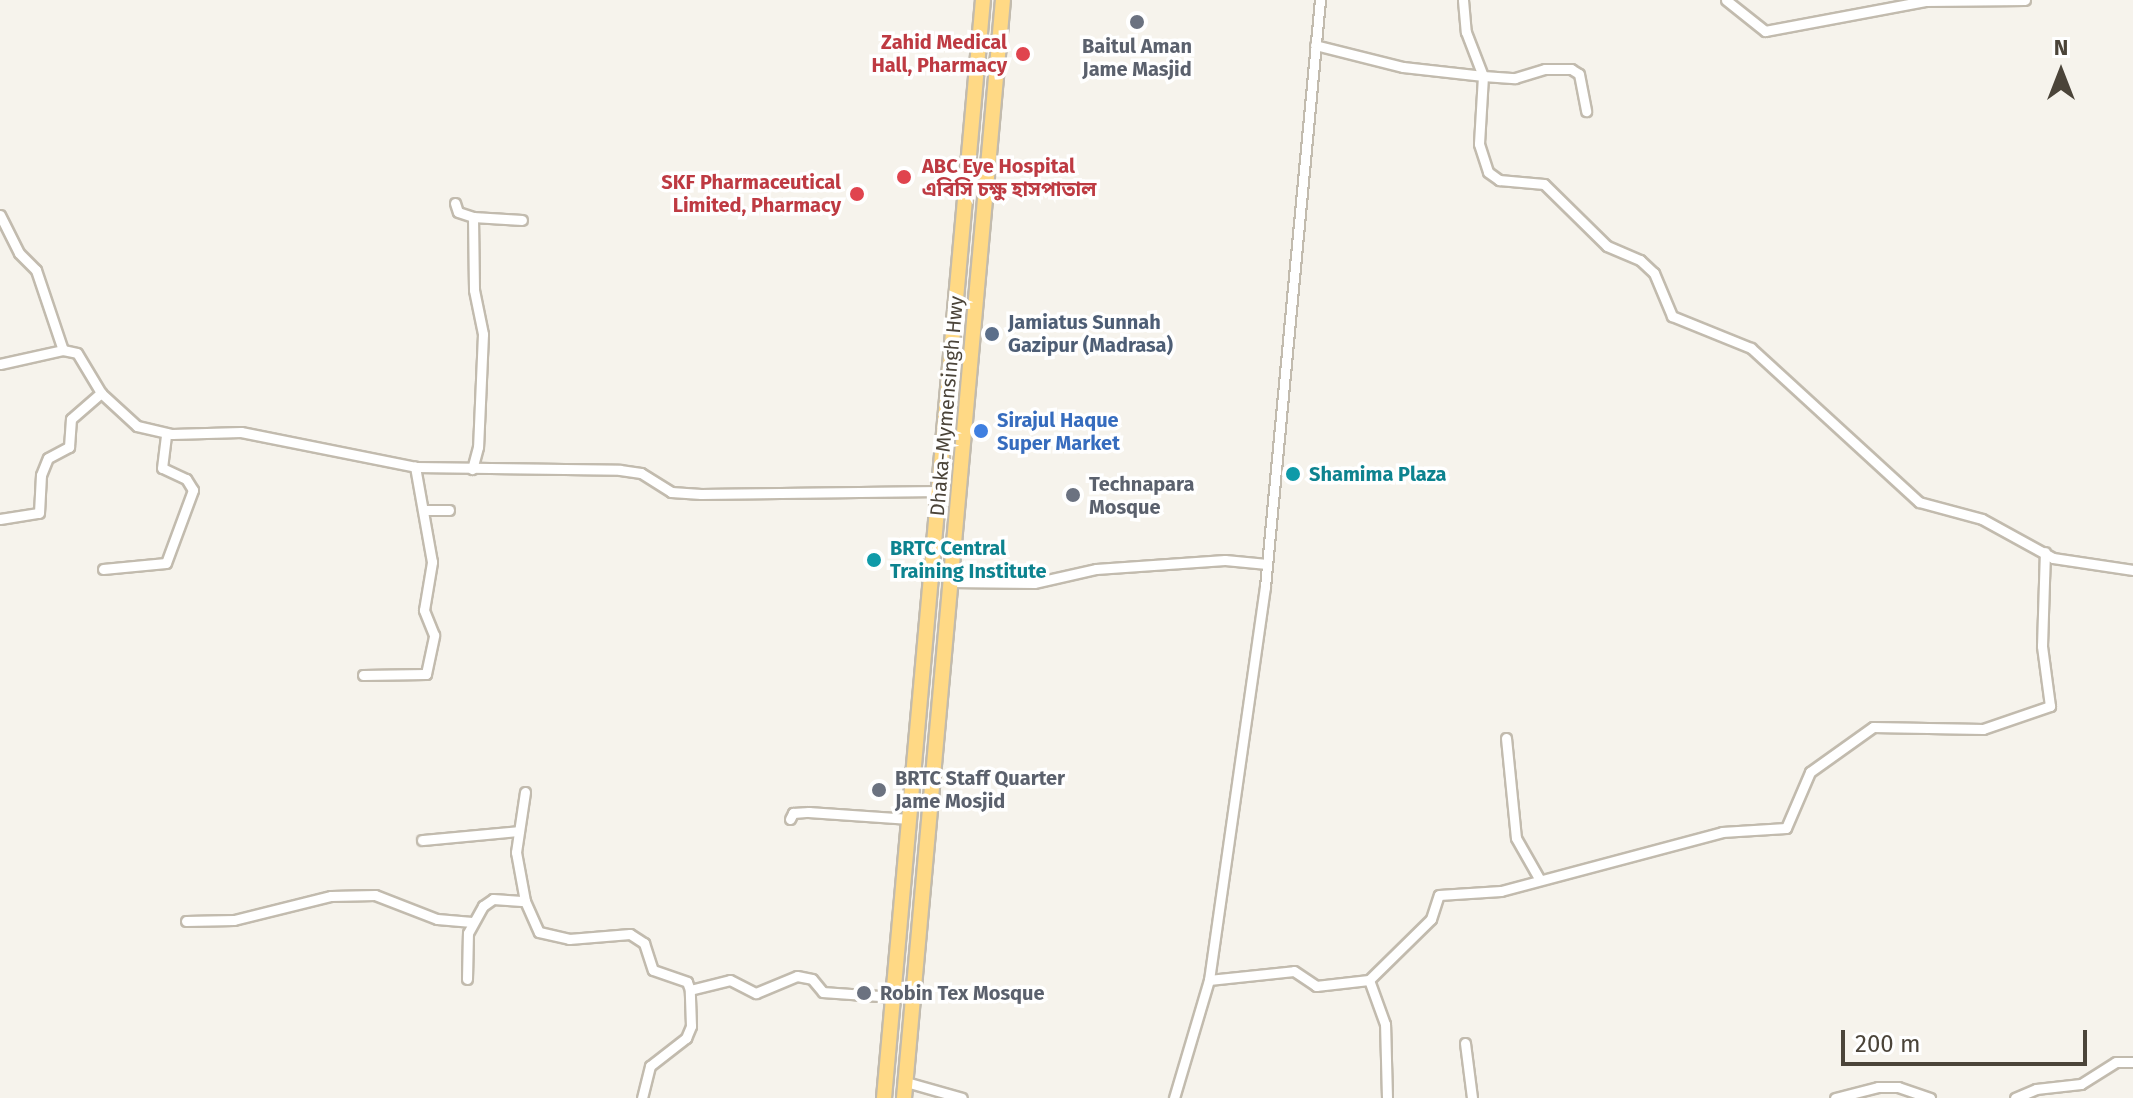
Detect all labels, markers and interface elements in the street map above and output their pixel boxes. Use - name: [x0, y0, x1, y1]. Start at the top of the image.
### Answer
- marker: Baitul Aman Jame Masjid: [1128, 13, 1146, 31]
- place label: Zahid Medical Hall, Pharmacy: [871, 30, 1007, 77]
- north arrow: [2021, 32, 2101, 112]
- place label: Baitul Aman Jame Masjid: [1082, 34, 1192, 81]
- text: N: [2054, 34, 2068, 61]
- marker: Zahid Medical Hall, Pharmacy: [1014, 45, 1032, 63]
- place label: ABC Eye Hospital এবিসি চক্ষু হাসপাতাল: [922, 154, 1096, 201]
- marker: ABC Eye Hospital এবিসি চক্ষু হাসপাতাল: [893, 166, 915, 188]
- place label: SKF Pharmaceutical Limited, Pharmacy: [661, 170, 841, 217]
- marker: SKF Pharmaceutical Limited, Pharmacy: [848, 185, 866, 203]
- street label: Dhaka-Mymensingh Hwy: [925, 295, 969, 517]
- place label: Jamiatus Sunnah Gazipur (Madrasa): [1008, 310, 1173, 357]
- marker: Jamiatus Sunnah Gazipur (Madrasa): [983, 325, 1001, 343]
- place label: Sirajul Haque Super Market: [997, 408, 1120, 455]
- marker: Sirajul Haque Super Market: [972, 422, 990, 440]
- place label: Shamima Plaza: [1309, 462, 1447, 486]
- marker: Shamima Plaza: [1284, 465, 1302, 483]
- place label: Technapara Mosque: [1089, 472, 1194, 519]
- marker: Technapara Mosque: [1064, 486, 1082, 504]
- place label: BRTC Central Training Institute: [890, 536, 1047, 583]
- marker: BRTC Central Training Institute: [865, 551, 883, 569]
- place label: BRTC Staff Quarter Jame Mosjid: [895, 766, 1065, 813]
- marker: BRTC Staff Quarter Jame Mosjid: [870, 781, 888, 799]
- place label: Robin Tex Mosque: [880, 981, 1045, 1005]
- marker: Robin Tex Mosque: [855, 984, 873, 1002]
- scale bar: [1845, 1014, 2091, 1064]
- text: 200 m: [1855, 1030, 1921, 1058]

